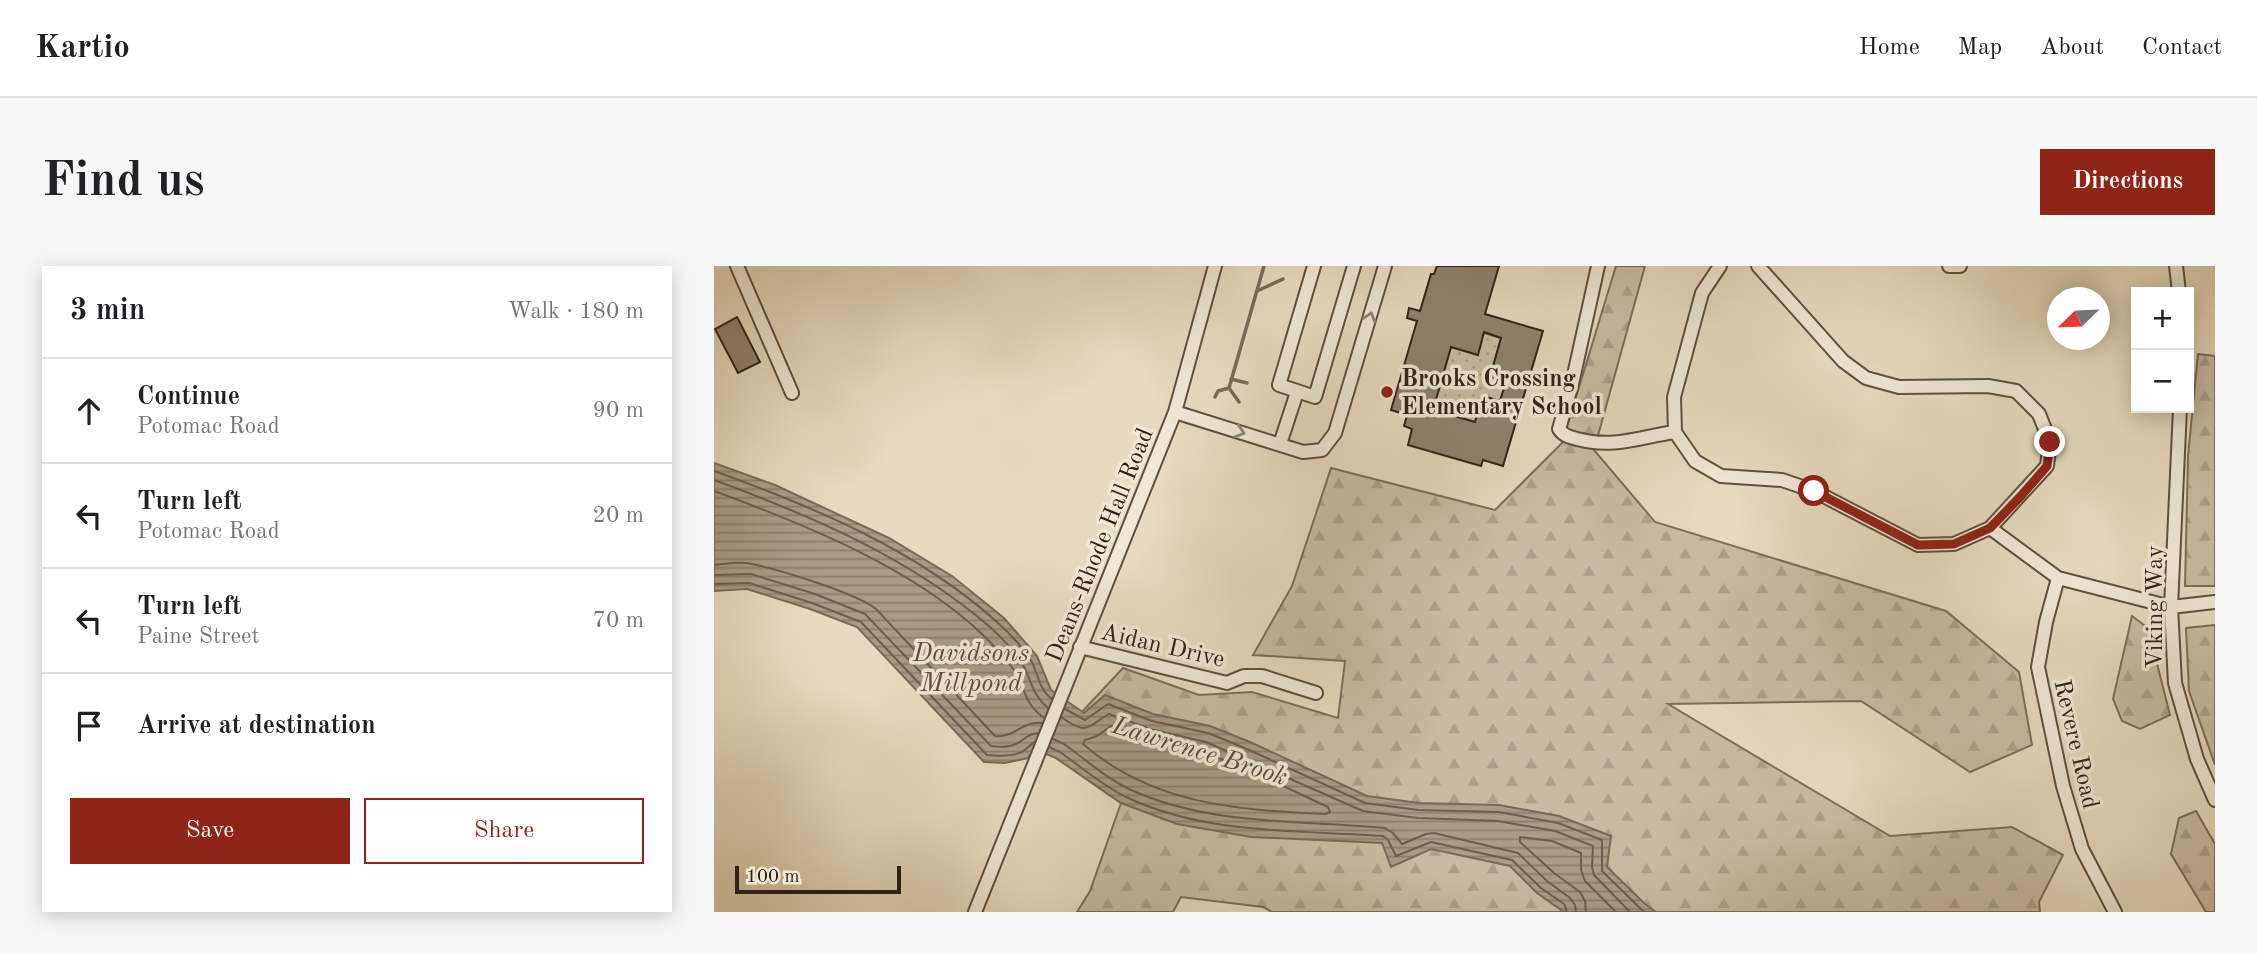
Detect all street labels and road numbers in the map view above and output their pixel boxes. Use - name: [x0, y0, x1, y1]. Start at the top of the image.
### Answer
- street label: Deans-Rhode Hall Road: [1043, 425, 1159, 666]
- street label: Viking Way: [2144, 545, 2168, 669]
- street label: Aidan Drive: [1098, 621, 1227, 673]
- street label: Revere Road: [2049, 677, 2102, 811]

